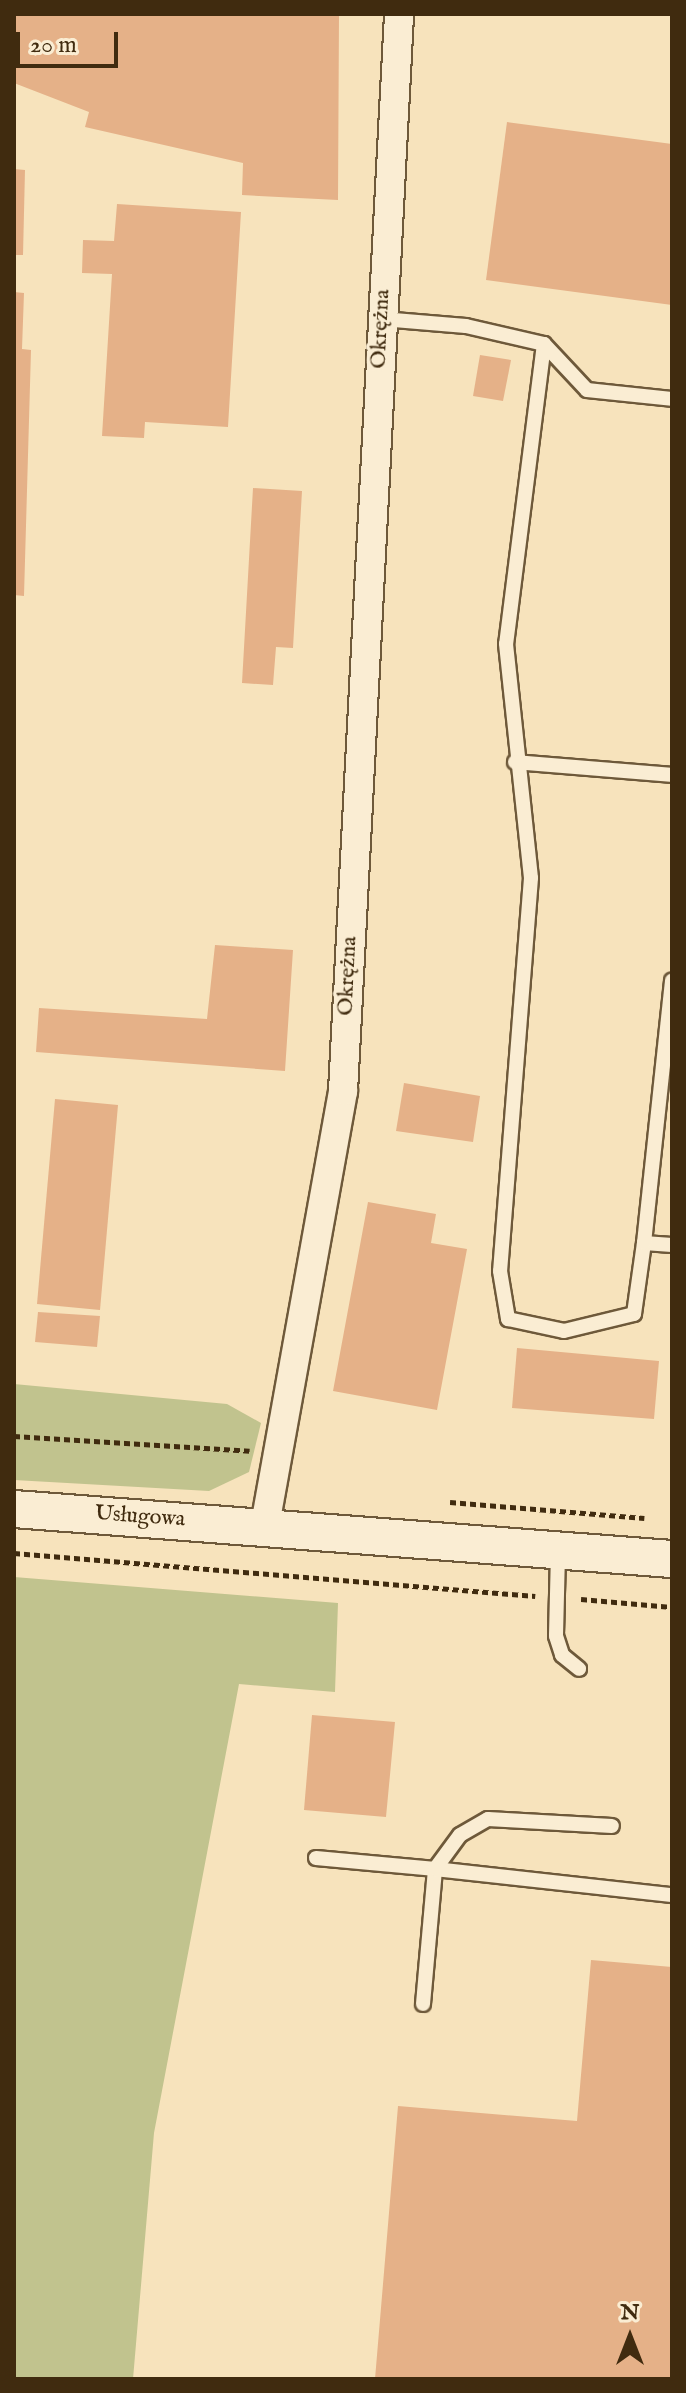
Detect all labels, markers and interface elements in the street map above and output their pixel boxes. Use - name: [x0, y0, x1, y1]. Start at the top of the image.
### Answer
- scale bar: [20, 16, 122, 66]
- text: 20 m: [30, 30, 77, 61]
- street label: Okrężna: [366, 289, 396, 369]
- street label: Okrężna: [333, 936, 363, 1016]
- street label: Usługowa: [94, 1501, 186, 1533]
- north arrow: [590, 2297, 670, 2377]
- text: N: [620, 2299, 640, 2327]

